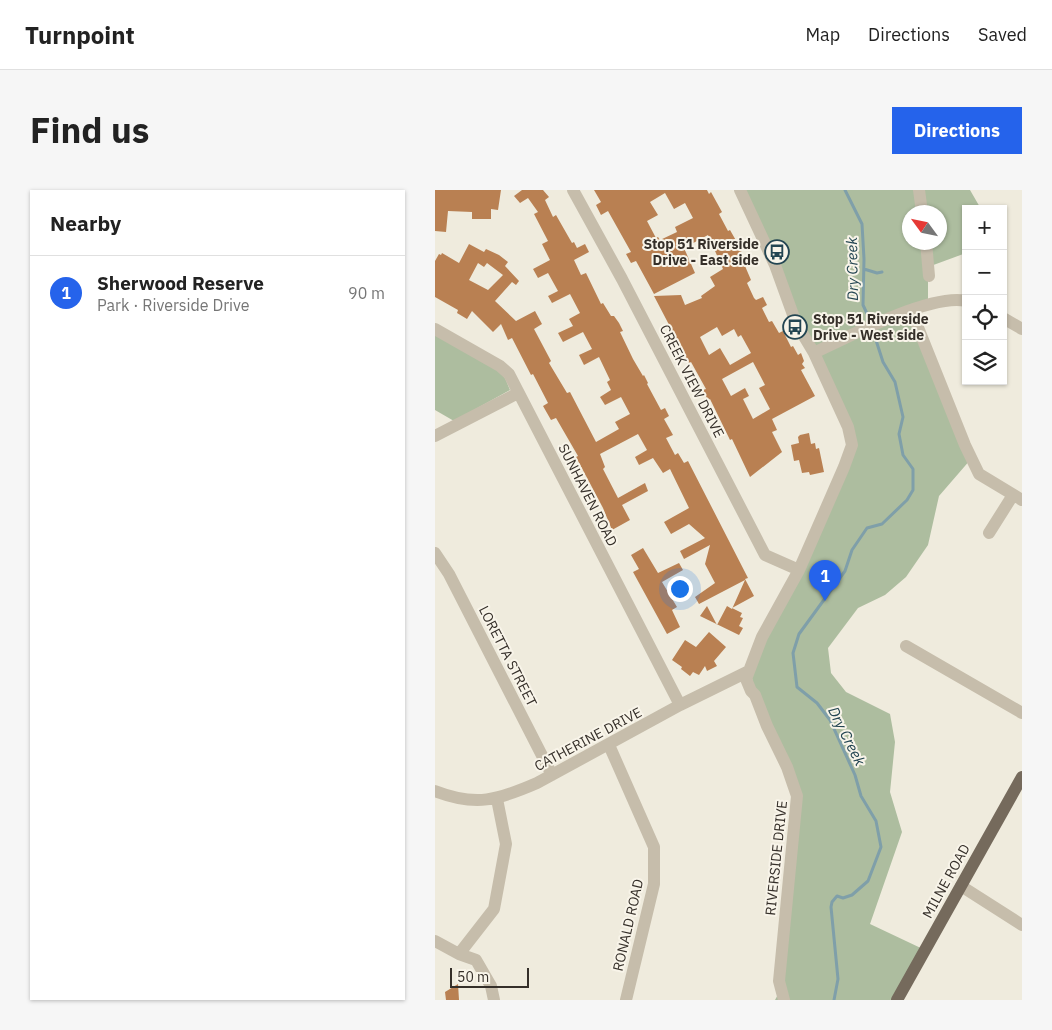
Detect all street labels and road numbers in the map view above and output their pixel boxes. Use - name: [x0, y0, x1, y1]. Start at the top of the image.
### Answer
- street label: CREEK VIEW DRIVE: [656, 321, 728, 441]
- street label: SUNHAVEN ROAD: [554, 441, 622, 549]
- street label: LORETTA STREET: [475, 603, 541, 709]
- street label: CATHERINE DRIVE: [531, 703, 645, 775]
- street label: RIVERSIDE DRIVE: [761, 800, 791, 916]
- street label: MILNE ROAD: [918, 841, 974, 921]
- street label: RONALD ROAD: [609, 877, 647, 973]

